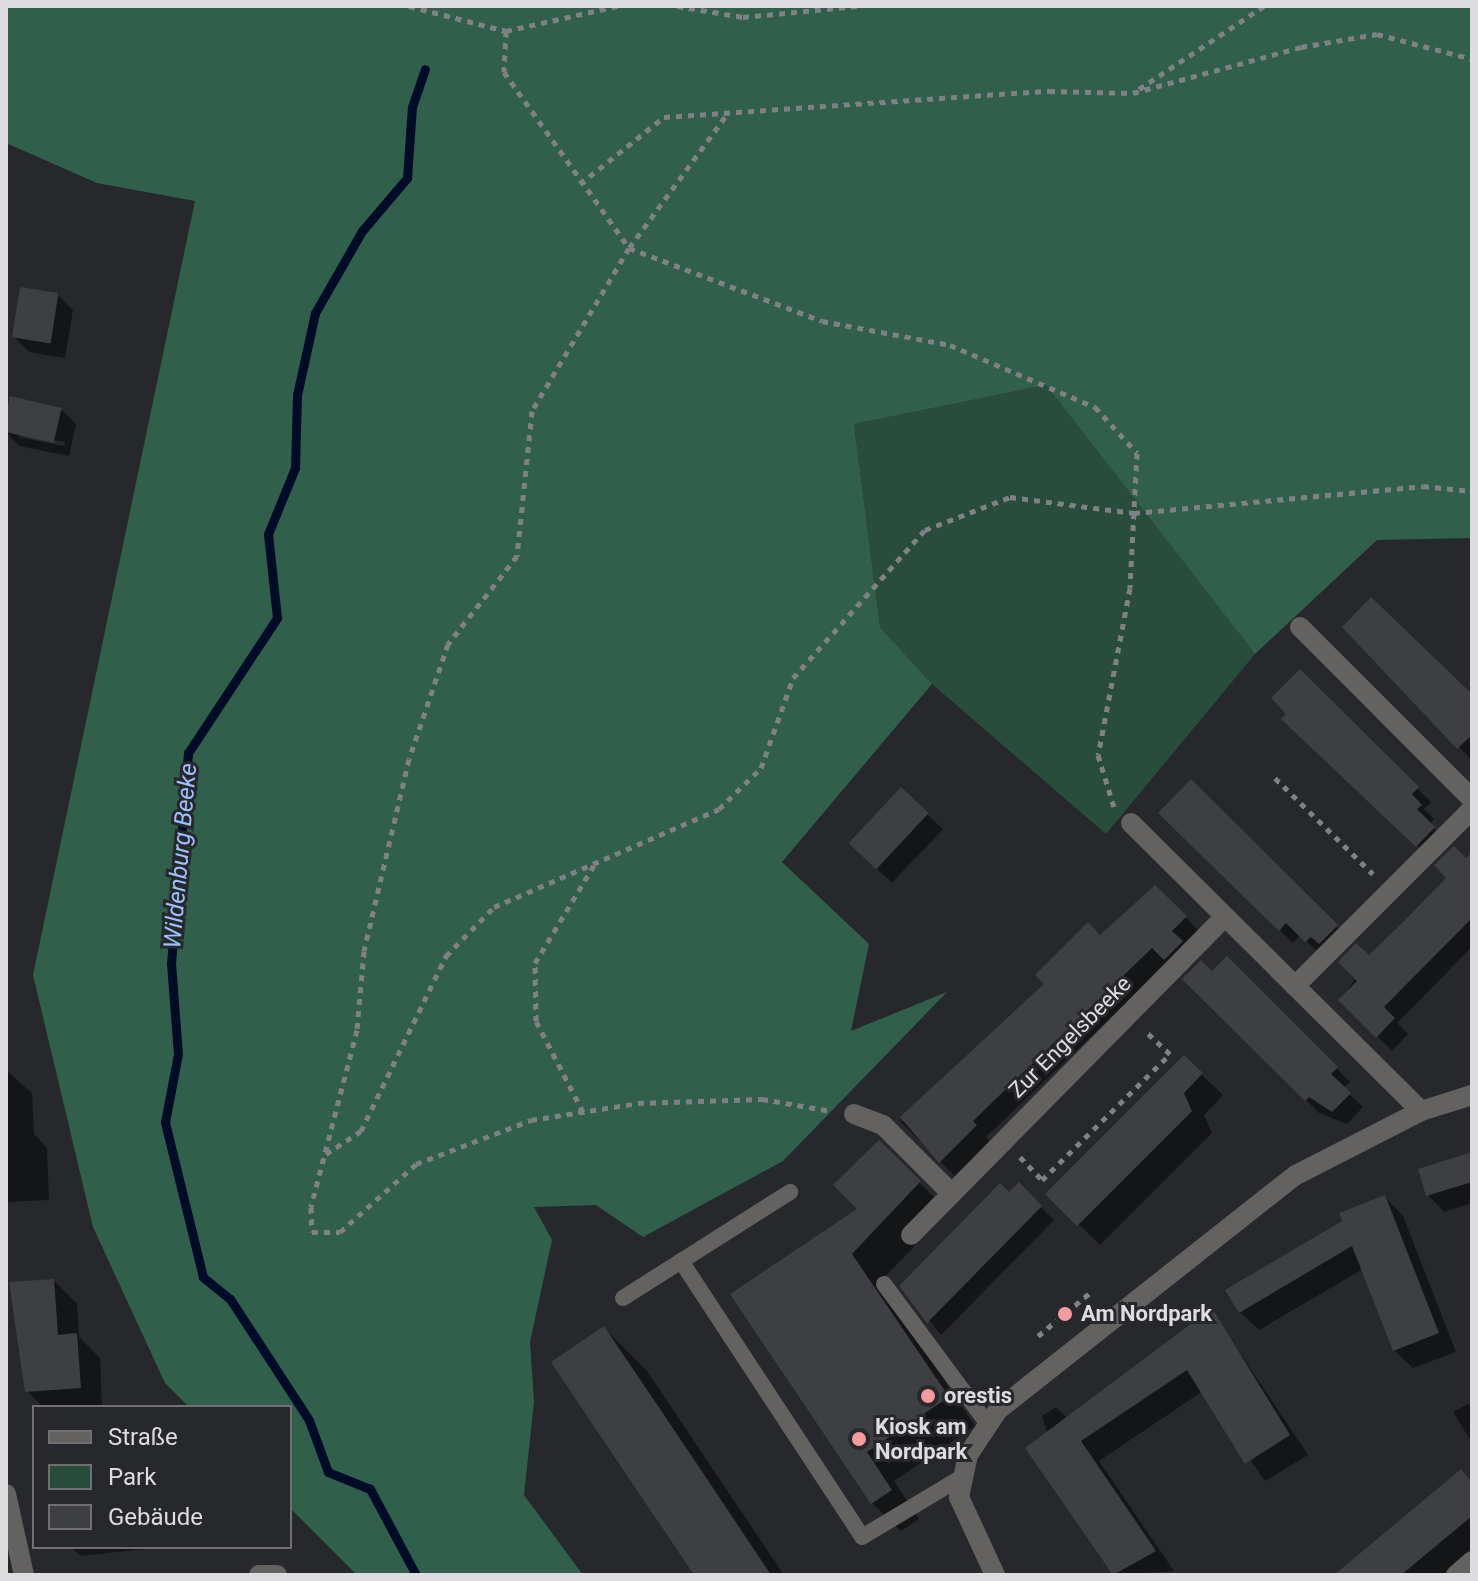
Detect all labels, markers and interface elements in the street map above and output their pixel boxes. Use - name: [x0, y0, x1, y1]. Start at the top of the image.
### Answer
- water label: Wildenburg Beeke: [159, 762, 203, 950]
- street label: Zur Engelsbeeke: [1004, 971, 1136, 1103]
- place label: Am Nordpark: [1081, 1301, 1212, 1327]
- marker: Am Nordpark: [1056, 1305, 1074, 1323]
- place label: orestis: [944, 1383, 1012, 1409]
- marker: orestis: [919, 1387, 937, 1405]
- legend: [32, 1405, 292, 1549]
- place label: Kiosk am Nordpark: [875, 1413, 967, 1464]
- text: Straße: [108, 1423, 178, 1451]
- marker: Kiosk am Nordpark: [850, 1430, 868, 1448]
- text: Park: [108, 1463, 156, 1491]
- text: Gebäude: [108, 1503, 203, 1531]

